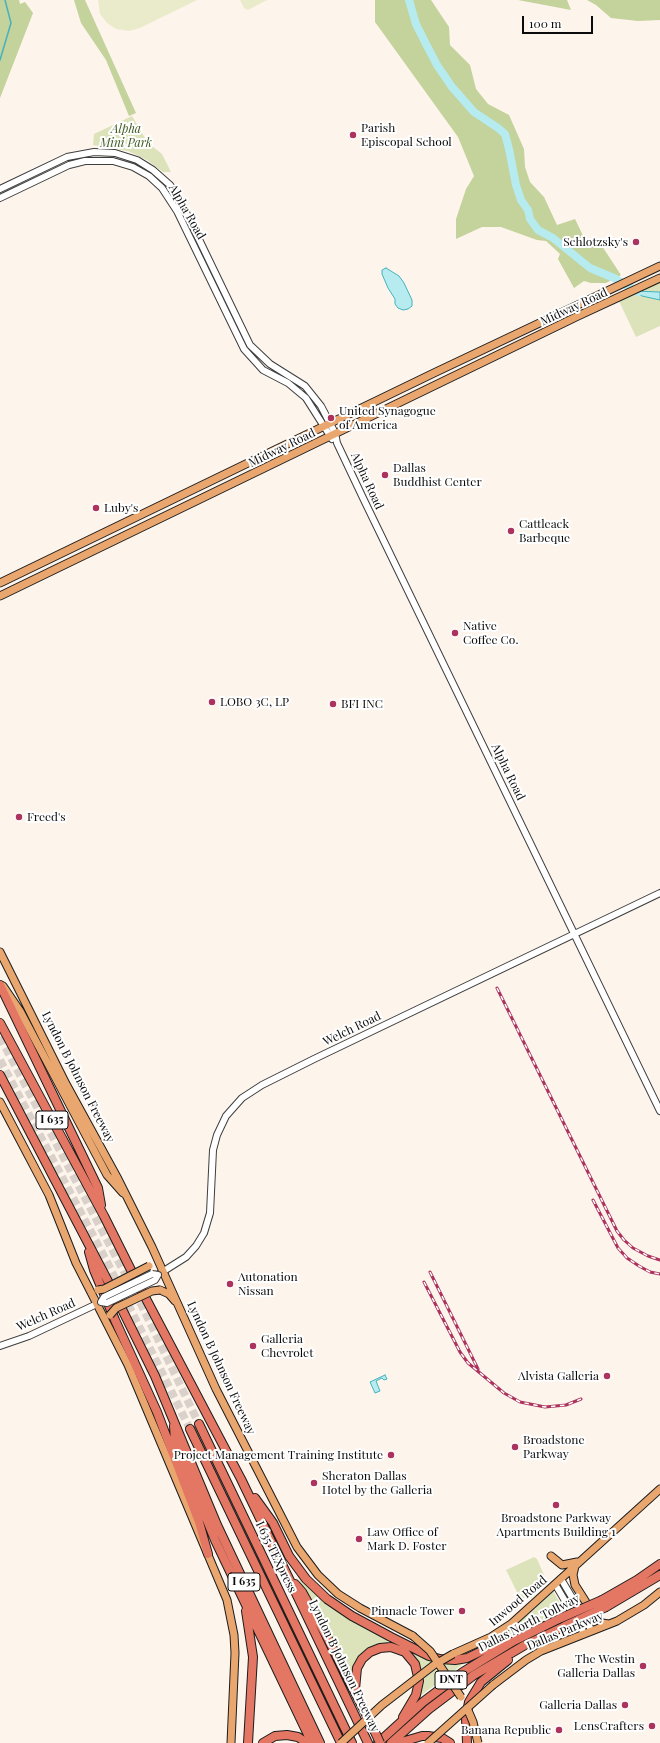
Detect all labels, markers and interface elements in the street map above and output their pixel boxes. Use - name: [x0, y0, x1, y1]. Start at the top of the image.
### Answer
- scale bar: [524, 8, 595, 34]
- text: 100 m: [529, 15, 561, 31]
- place label: Parish Episcopal School: [361, 121, 452, 149]
- park label: Alpha Mini Park: [100, 122, 152, 150]
- marker: Parish Episcopal School: [348, 130, 358, 140]
- street label: Alpha Road: [165, 182, 209, 242]
- place label: Schlotzsky's: [563, 235, 628, 249]
- marker: Schlotzsky's: [631, 237, 641, 247]
- street label: Midway Road: [538, 285, 610, 329]
- place label: United Synagogue of America: [339, 404, 436, 432]
- marker: United Synagogue of America: [326, 413, 336, 423]
- street label: Midway Road: [246, 426, 318, 470]
- street label: Alpha Road: [348, 450, 386, 512]
- place label: Dallas Buddhist Center: [393, 461, 482, 489]
- marker: Dallas Buddhist Center: [380, 470, 390, 480]
- place label: Luby's: [104, 501, 138, 515]
- marker: Luby's: [91, 503, 101, 513]
- place label: Cattleack Barbeque: [519, 517, 570, 545]
- marker: Cattleack Barbeque: [506, 526, 516, 536]
- place label: Native Coffee Co.: [463, 619, 518, 647]
- marker: Native Coffee Co.: [450, 628, 460, 638]
- place label: LOBO 3C, LP: [220, 695, 289, 709]
- marker: LOBO 3C, LP: [207, 697, 217, 707]
- place label: BFI INC: [341, 697, 383, 711]
- marker: BFI INC: [328, 699, 338, 709]
- street label: Alpha Road: [488, 741, 528, 803]
- place label: Freed's: [27, 810, 66, 824]
- marker: Freed's: [14, 812, 24, 822]
- street label: Lyndon B Johnson Freeway: [39, 1009, 117, 1145]
- street label: Welch Road: [321, 1009, 383, 1049]
- road number: I 635: [36, 1111, 68, 1129]
- place label: Autonation Nissan: [238, 1270, 298, 1298]
- marker: Autonation Nissan: [225, 1279, 235, 1289]
- street label: Welch Road: [14, 1296, 78, 1334]
- street label: Lyndon B Johnson Freeway: [184, 1299, 258, 1437]
- place label: Galleria Chevrolet: [261, 1332, 313, 1360]
- marker: Galleria Chevrolet: [248, 1341, 258, 1351]
- place label: Alvista Galleria: [518, 1369, 599, 1383]
- marker: Alvista Galleria: [602, 1371, 612, 1381]
- place label: Broadstone Parkway: [523, 1433, 584, 1461]
- marker: Broadstone Parkway: [510, 1442, 520, 1452]
- place label: Project Management Training Institute: [174, 1448, 383, 1462]
- marker: Project Management Training Institute: [386, 1450, 396, 1460]
- place label: Sheraton Dallas Hotel by the Galleria: [322, 1469, 432, 1497]
- marker: Sheraton Dallas Hotel by the Galleria: [309, 1478, 319, 1488]
- marker: Broadstone Parkway Apartments Building 1: [551, 1500, 561, 1510]
- place label: Broadstone Parkway Apartments Building 1: [496, 1511, 616, 1539]
- street label: I 635 TEXpress: [252, 1519, 300, 1595]
- place label: Law Office of Mark D. Foster: [367, 1525, 447, 1553]
- marker: Law Office of Mark D. Foster: [354, 1534, 364, 1544]
- road number: I 635: [228, 1573, 260, 1591]
- street label: Inwood Road: [486, 1573, 550, 1629]
- street label: Dallas North Tollway: [476, 1591, 582, 1655]
- street label: Lyndon B Johnson Freeway: [306, 1598, 382, 1734]
- place label: Pinnacle Tower: [371, 1604, 454, 1618]
- marker: Pinnacle Tower: [457, 1606, 467, 1616]
- street label: Dallas Parkway: [525, 1608, 605, 1654]
- place label: The Westin Galleria Dallas: [557, 1652, 635, 1680]
- marker: The Westin Galleria Dallas: [638, 1661, 648, 1671]
- road number: DNT: [435, 1671, 467, 1689]
- place label: Galleria Dallas: [539, 1698, 617, 1712]
- marker: Galleria Dallas: [620, 1700, 630, 1710]
- place label: LensCrafters: [574, 1719, 644, 1733]
- marker: LensCrafters: [647, 1721, 657, 1731]
- place label: Banana Republic: [461, 1723, 551, 1737]
- marker: Banana Republic: [554, 1725, 564, 1735]

